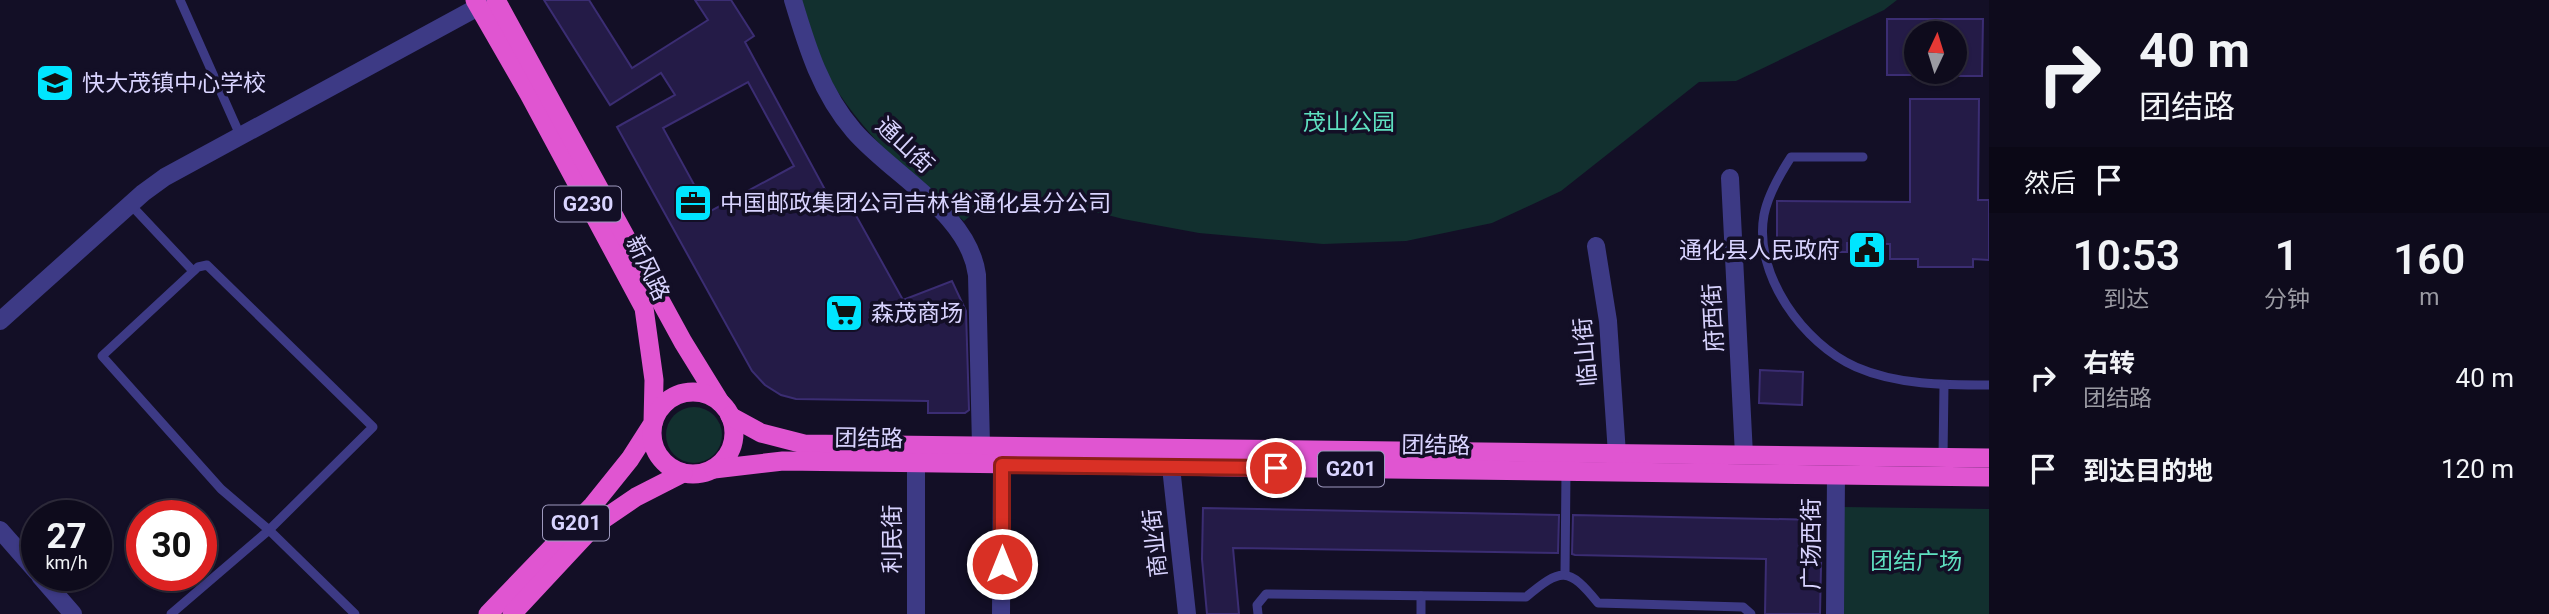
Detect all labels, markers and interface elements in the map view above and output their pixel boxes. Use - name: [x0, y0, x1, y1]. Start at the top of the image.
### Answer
- north arrow: [1904, 21, 1967, 84]
- map controls: [1904, 21, 1967, 84]
- text: 40 m: [2139, 22, 2250, 79]
- icon: right: [2024, 28, 2115, 119]
- school or university icon: 快大茂镇中心学校: [34, 62, 76, 104]
- place label: 快大茂镇中心学校: [82, 70, 266, 97]
- text: 团结路: [2139, 88, 2235, 126]
- park label: 茂山公园: [1303, 109, 1395, 136]
- street label: 通山街: [870, 112, 939, 179]
- icon: arrive: [2090, 161, 2128, 199]
- text: 然后: [2024, 168, 2076, 198]
- office icon: 中国邮政集团公司吉林省通化县分公司: [672, 182, 714, 224]
- road number: G230: [555, 186, 621, 222]
- place label: 中国邮政集团公司吉林省通化县分公司: [720, 190, 1111, 217]
- public building icon: 通化县人民政府: [1846, 229, 1888, 271]
- street label: 新风路: [620, 231, 675, 305]
- text: 10:53: [2073, 231, 2180, 280]
- text: 1: [2275, 231, 2299, 280]
- text: 160: [2393, 235, 2465, 284]
- place label: 通化县人民政府: [1679, 237, 1840, 264]
- street label: 府西街: [1698, 283, 1729, 353]
- text: m: [2419, 284, 2439, 311]
- text: 到达: [2103, 286, 2149, 313]
- text: 分钟: [2264, 286, 2310, 313]
- supermarket icon: 森茂商场: [823, 292, 865, 334]
- place label: 森茂商场: [871, 300, 963, 327]
- street label: 临山街: [1569, 316, 1602, 388]
- text: 右转: [2083, 348, 2135, 378]
- icon: right: [2024, 359, 2062, 397]
- text: 40 m: [2456, 363, 2514, 393]
- text: 团结路: [2083, 385, 2152, 412]
- street label: 团结路: [834, 424, 904, 453]
- street label: 团结路: [1401, 431, 1471, 460]
- pin: [1246, 438, 1306, 498]
- icon: arrive: [1257, 449, 1295, 487]
- icon: arrive: [2024, 450, 2062, 488]
- road number: G201: [1318, 452, 1384, 486]
- text: 120 m: [2441, 454, 2514, 484]
- text: 到达目的地: [2083, 456, 2213, 486]
- street label: 广场西街: [1798, 498, 1825, 590]
- speed limit sign: 30: [126, 500, 217, 591]
- road number: G201: [543, 505, 609, 540]
- street label: 利民街: [879, 505, 906, 574]
- street label: 商业街: [1138, 507, 1173, 579]
- text: 27: [46, 516, 87, 557]
- position arrow: [965, 527, 1039, 601]
- park label: 团结广场: [1870, 548, 1962, 575]
- text: km/h: [45, 552, 88, 573]

